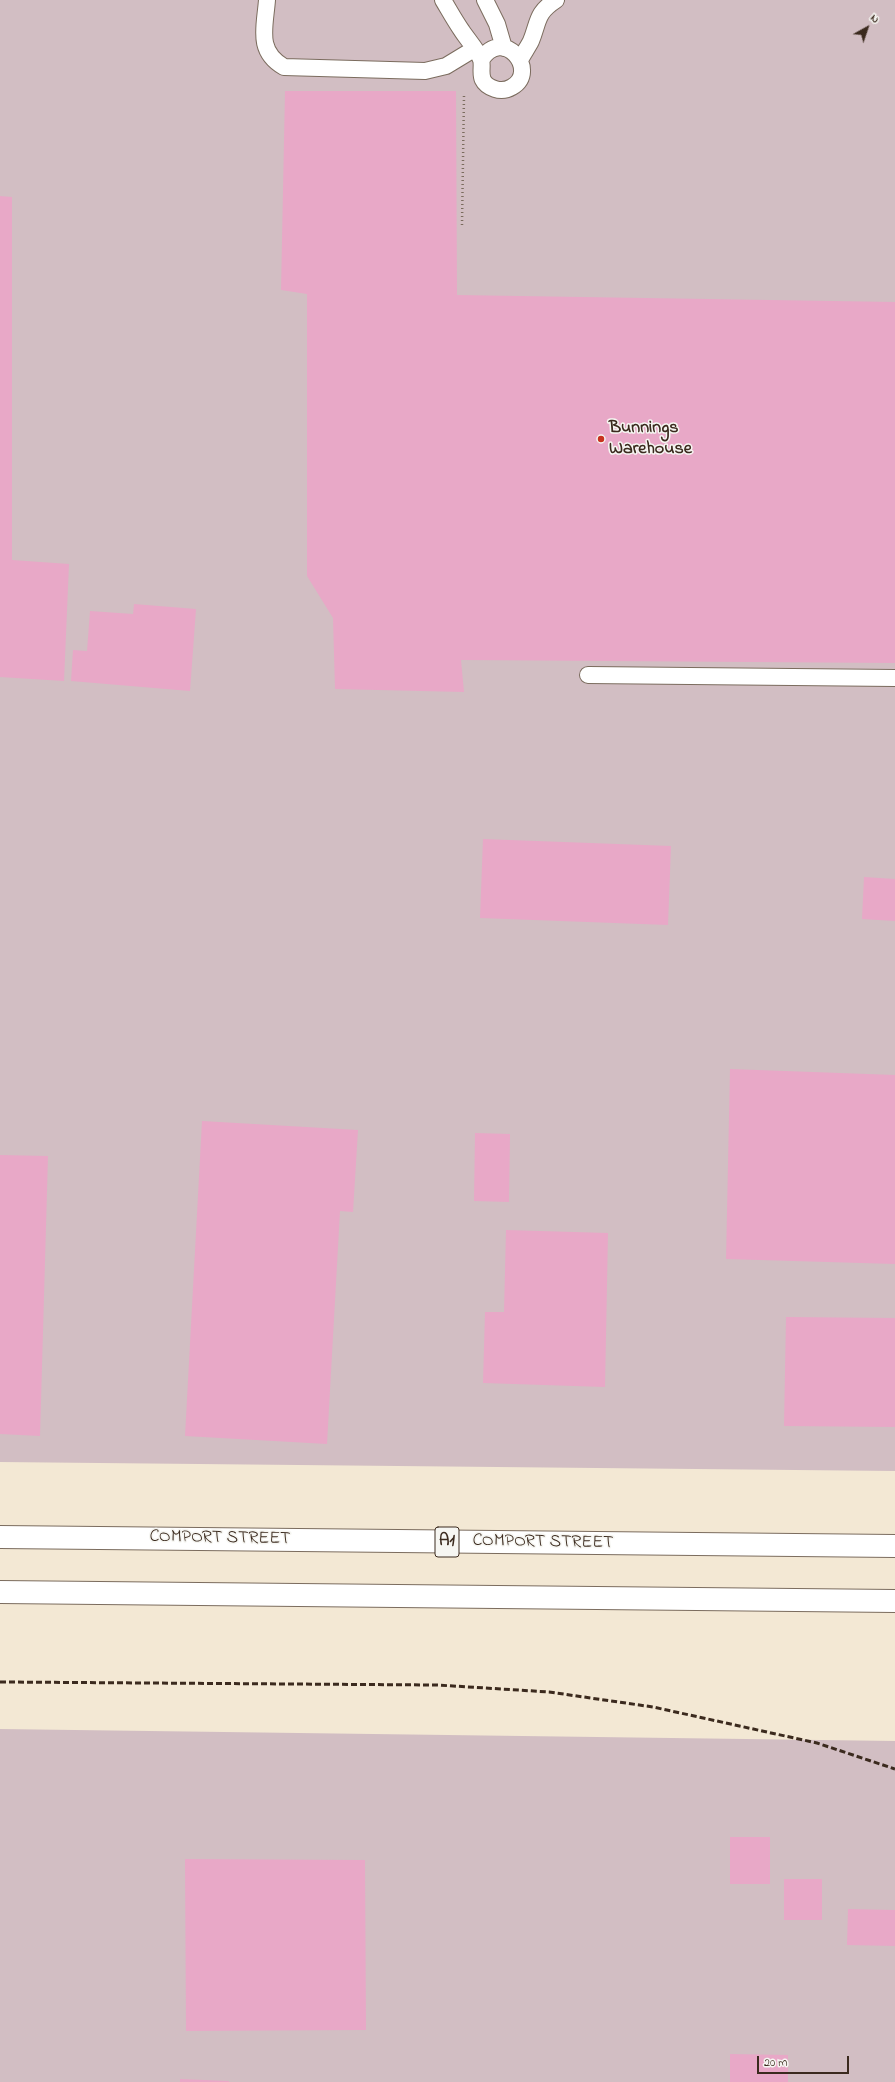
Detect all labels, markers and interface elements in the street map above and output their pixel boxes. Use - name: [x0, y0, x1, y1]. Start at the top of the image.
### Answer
- north arrow: [847, 8, 887, 48]
- text: N: [867, 10, 883, 27]
- place label: Bunnings Warehouse: [609, 418, 692, 460]
- marker: Bunnings Warehouse: [596, 434, 606, 444]
- street label: COMPORT STREET: [149, 1527, 291, 1551]
- road number: A1: [435, 1527, 459, 1557]
- street label: COMPORT STREET: [472, 1531, 614, 1555]
- scale bar: [759, 2048, 851, 2074]
- text: 20 m: [764, 2054, 787, 2072]

